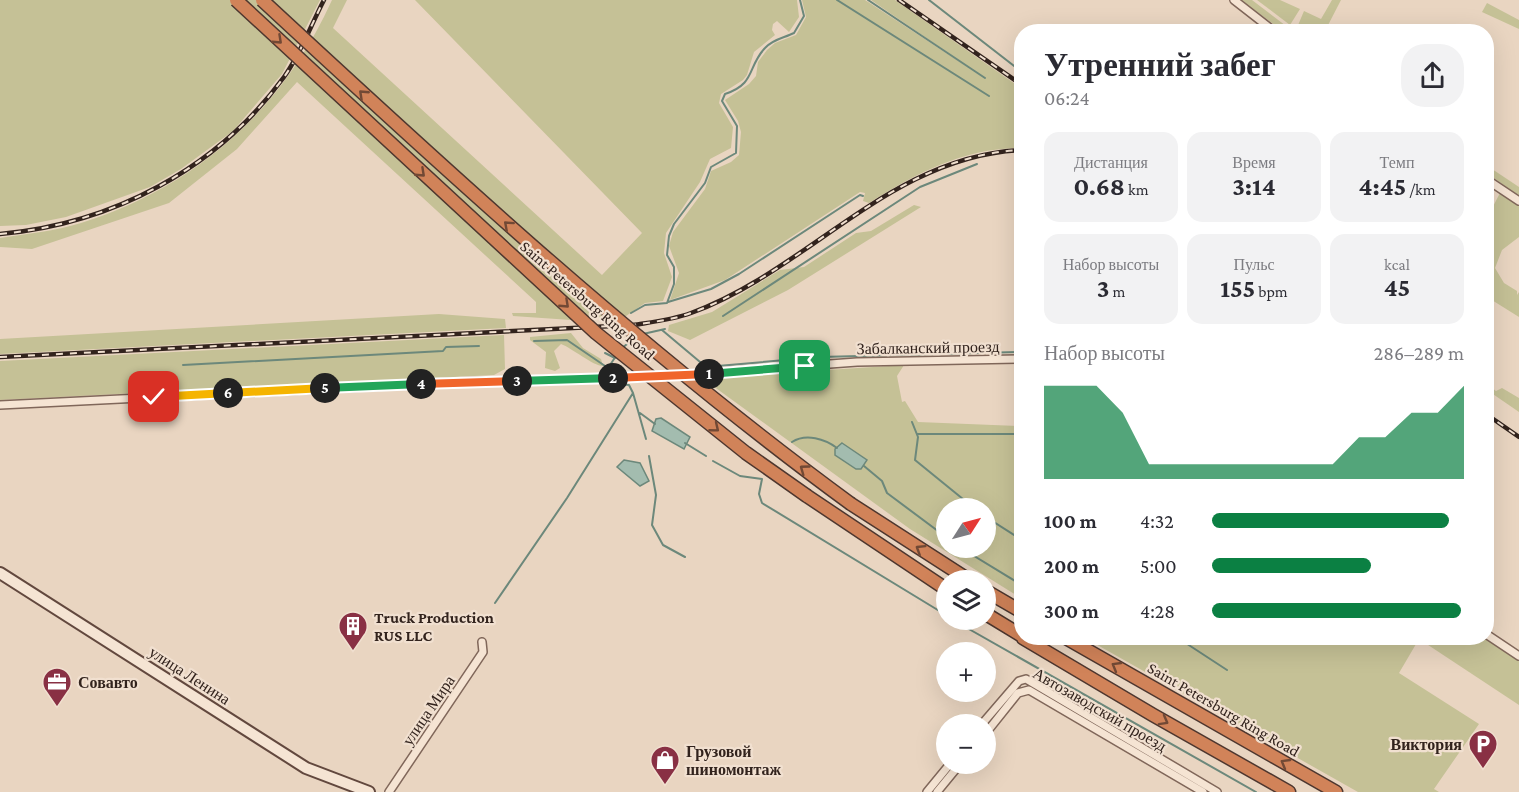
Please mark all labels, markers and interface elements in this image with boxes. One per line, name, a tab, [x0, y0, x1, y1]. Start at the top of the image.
one-way arrow	[272, 33, 282, 44]
button: share	[1401, 44, 1464, 107]
text: Утренний забег	[1044, 46, 1276, 83]
text: 06:24	[1044, 87, 1090, 109]
one-way arrow	[360, 90, 370, 101]
text: Дистанция	[1074, 154, 1148, 171]
text: Время	[1232, 154, 1276, 171]
text: Темп	[1380, 154, 1414, 171]
one-way arrow	[414, 165, 425, 176]
text: 0.68	[1074, 172, 1125, 201]
text: 3:14	[1232, 172, 1276, 201]
text: 4:45	[1358, 172, 1406, 201]
text: km	[1125, 181, 1148, 198]
text: /km	[1406, 181, 1436, 198]
one-way arrow	[504, 221, 515, 232]
street label: Saint Petersburg Ring Road	[516, 237, 659, 364]
text: Набор высоты	[1063, 256, 1159, 273]
text: Пульс	[1233, 256, 1275, 273]
text: kcal	[1384, 256, 1410, 273]
text: 45	[1384, 273, 1410, 302]
text: 3	[1097, 274, 1109, 303]
text: 155	[1220, 274, 1255, 303]
text: m	[1109, 283, 1125, 300]
text: bpm	[1255, 283, 1288, 300]
one-way arrow	[558, 297, 569, 308]
street label: Забалканский проезд	[856, 338, 1000, 358]
pin	[779, 340, 830, 391]
text: Набор высоты	[1044, 342, 1165, 364]
text: 286–289 m	[1374, 342, 1464, 364]
icon: arrive	[788, 349, 821, 382]
pin: 1	[694, 359, 724, 389]
pin: 2	[598, 363, 628, 393]
text: 1	[706, 365, 712, 382]
pin: 3	[502, 366, 532, 396]
pin: 4	[406, 369, 436, 399]
text: 2	[609, 369, 617, 386]
pin	[128, 371, 179, 422]
text: 3	[513, 372, 521, 389]
pin: 5	[310, 373, 340, 403]
text: 4	[417, 375, 425, 392]
pin: 6	[213, 378, 243, 408]
text: 5	[321, 379, 329, 396]
icon: check	[137, 380, 170, 413]
text: 6	[224, 384, 232, 401]
one-way arrow	[709, 421, 720, 432]
one-way arrow	[799, 466, 810, 477]
north arrow	[936, 498, 996, 558]
map controls	[936, 498, 996, 774]
text: 100 m	[1044, 510, 1097, 532]
text: 4:32	[1140, 510, 1174, 532]
one-way arrow	[916, 545, 926, 557]
text: 200 m	[1044, 555, 1099, 577]
text: 5:00	[1140, 555, 1177, 577]
button: layers	[936, 570, 996, 630]
text: 300 m	[1044, 600, 1099, 622]
text: 4:28	[1140, 600, 1175, 622]
place label: Truck Production RUS LLC	[374, 609, 494, 644]
building icon: Truck Production RUS LLC	[337, 610, 369, 652]
button: +	[936, 642, 996, 702]
street label: улица Ленина	[145, 643, 233, 709]
street label: Saint Petersburg Ring Road	[1144, 659, 1303, 761]
one-way arrow	[1111, 662, 1122, 673]
street label: Автозаводский проезд	[1030, 664, 1169, 755]
office icon: Совавто	[41, 666, 73, 708]
street label: улица Мира	[399, 672, 459, 749]
place label: Совавто	[78, 674, 138, 691]
button: −	[936, 714, 996, 774]
one-way arrow	[1158, 714, 1168, 726]
parking icon: Виктория	[1467, 728, 1499, 770]
place label: Виктория	[1390, 736, 1462, 754]
place label: Грузовой шиномонтаж	[686, 743, 782, 778]
shop icon: Грузовой шиномонтаж	[649, 744, 681, 786]
one-way arrow	[1281, 759, 1291, 770]

